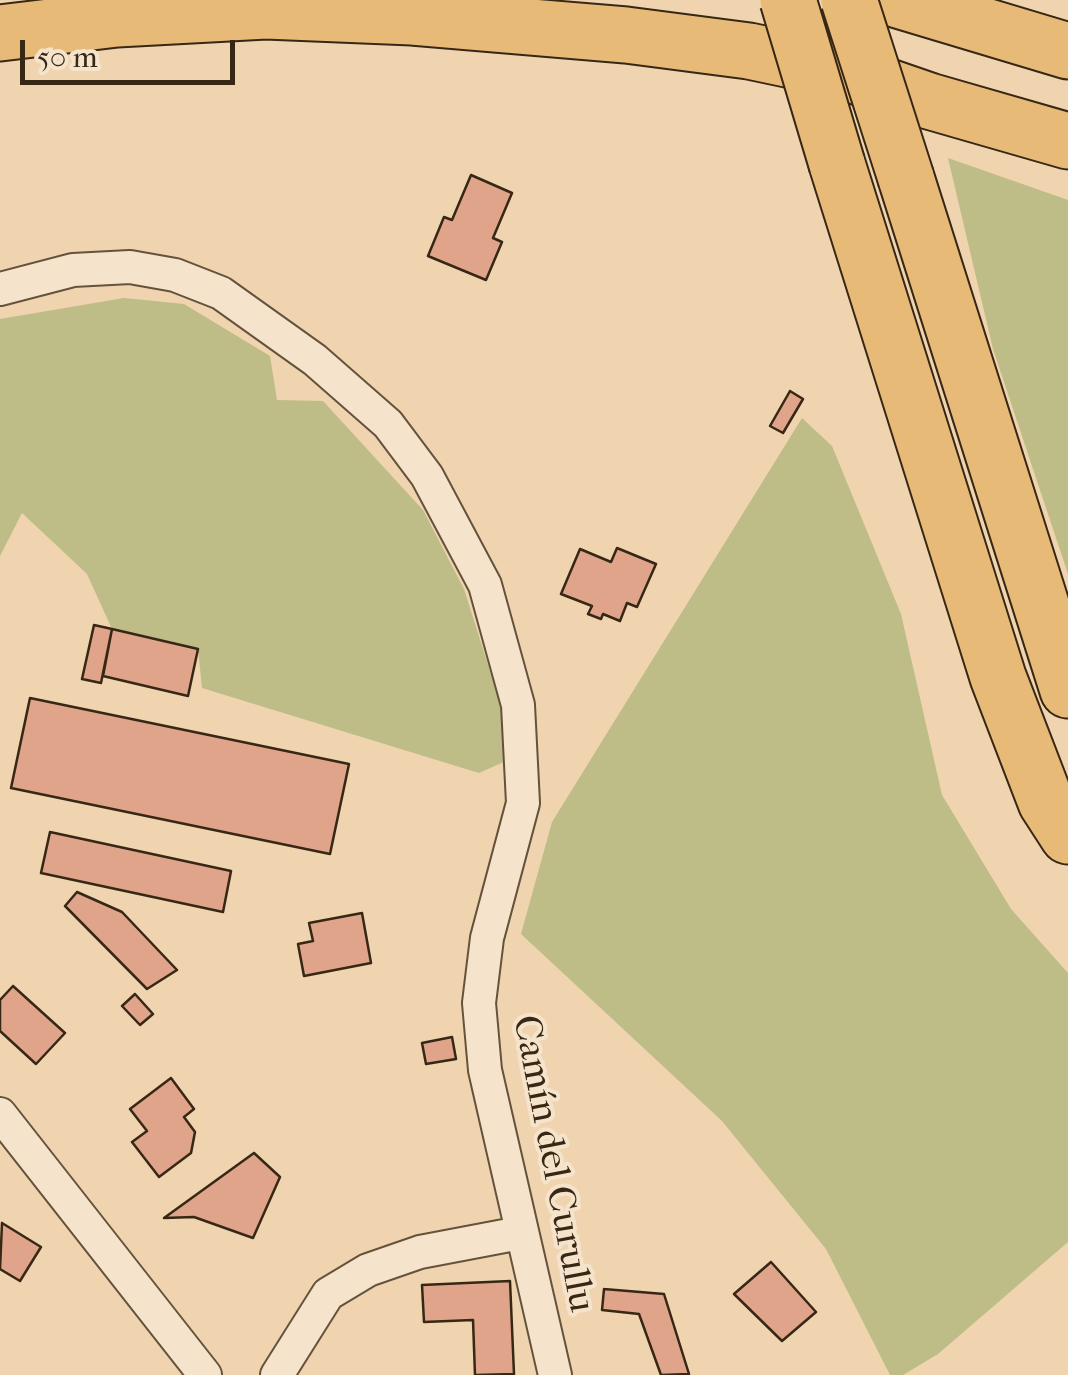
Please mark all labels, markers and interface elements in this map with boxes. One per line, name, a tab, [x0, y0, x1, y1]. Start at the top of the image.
scale bar	[25, 20, 240, 82]
text: 50 m	[37, 40, 98, 75]
street label: Camín del Curullu	[501, 1012, 603, 1316]

